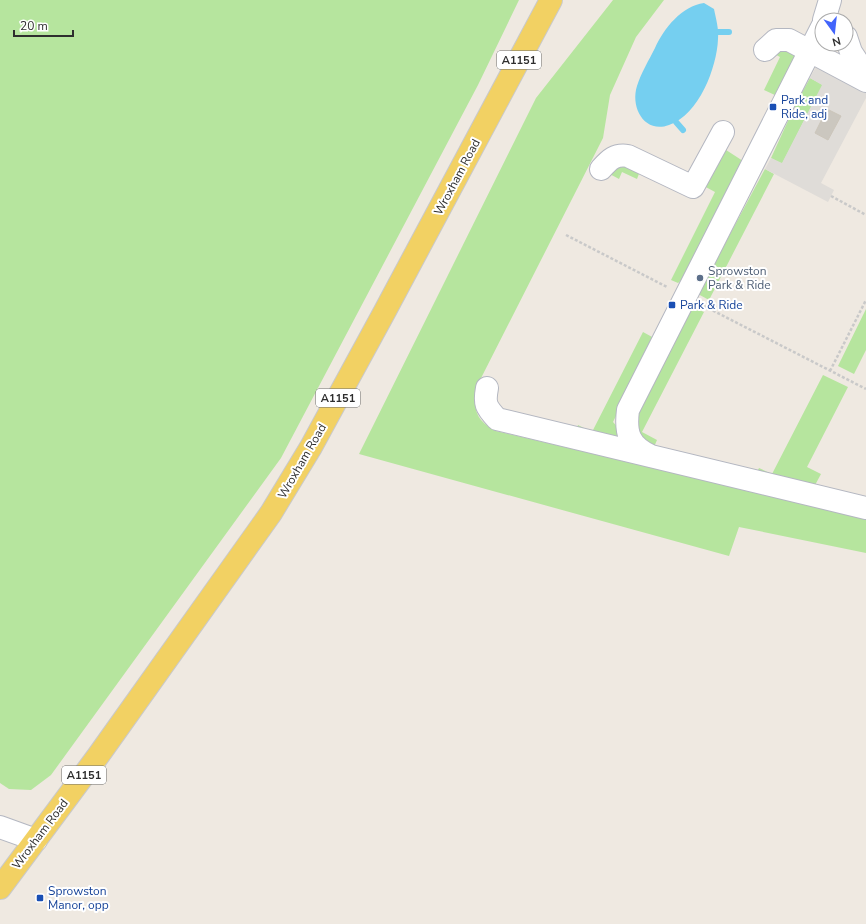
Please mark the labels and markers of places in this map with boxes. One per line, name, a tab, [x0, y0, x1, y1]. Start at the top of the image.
place label: Park and Ride, adj	[781, 92, 828, 122]
marker: Park and Ride, adj	[768, 102, 778, 112]
place label: Sprowston Park & Ride	[708, 263, 771, 293]
marker: Sprowston Park & Ride	[695, 273, 705, 283]
place label: Park & Ride	[680, 297, 743, 313]
marker: Park & Ride	[667, 300, 677, 310]
place label: Sprowston Manor, opp	[48, 883, 109, 913]
marker: Sprowston Manor, opp	[35, 893, 45, 903]

